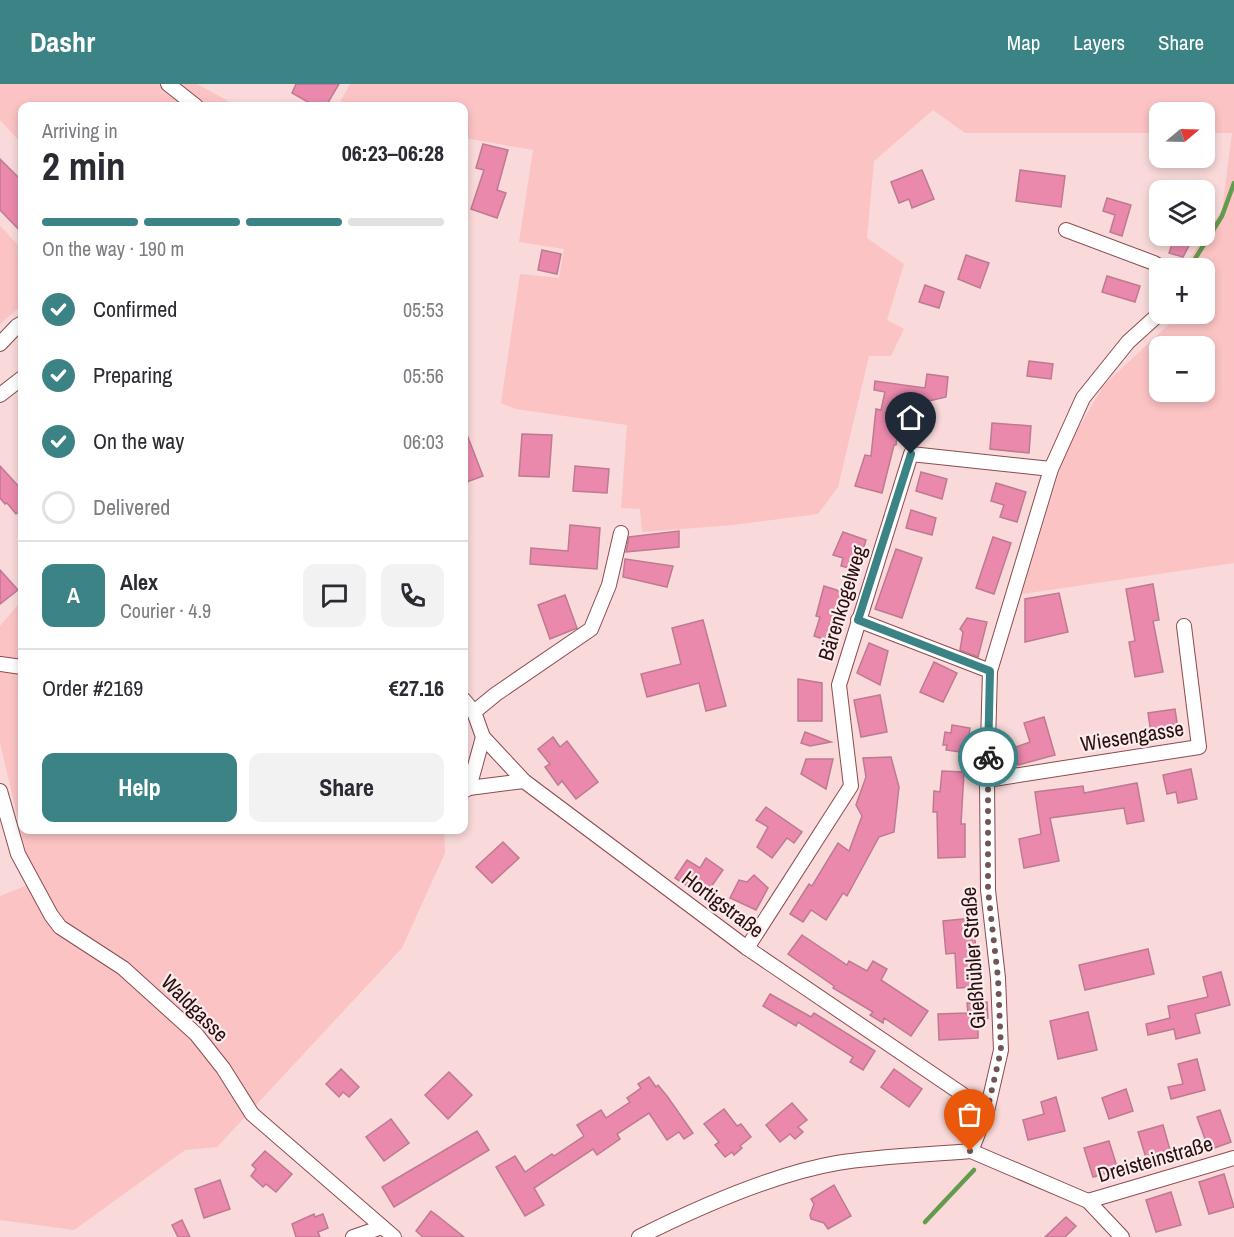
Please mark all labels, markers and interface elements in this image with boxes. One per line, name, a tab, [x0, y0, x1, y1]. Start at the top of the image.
text: Dashr	[30, 23, 95, 61]
text: Map	[1007, 28, 1040, 57]
text: Layers	[1073, 28, 1125, 57]
text: Share	[1158, 28, 1204, 57]
north arrow	[1149, 102, 1215, 168]
map controls	[1149, 102, 1215, 402]
text: Arriving in	[42, 117, 118, 144]
text: 06:23–06:28	[342, 138, 444, 168]
text: 2 min	[42, 140, 126, 192]
button: layers	[1149, 180, 1215, 246]
text: On the way · 190 m	[42, 235, 184, 262]
button: +	[1149, 258, 1215, 324]
icon: check	[42, 293, 75, 326]
text: Confirmed	[93, 294, 177, 324]
text: 05:53	[403, 296, 444, 323]
button: −	[1149, 336, 1215, 402]
icon: check	[42, 359, 75, 392]
text: Preparing	[93, 360, 172, 390]
text: 05:56	[403, 362, 444, 389]
pin	[885, 392, 936, 454]
icon: home	[894, 401, 927, 434]
icon: check	[42, 425, 75, 458]
text: On the way	[93, 426, 184, 456]
text: 06:03	[403, 428, 444, 455]
text: Delivered	[93, 492, 170, 522]
street label: Bärenkogelweg	[811, 542, 873, 664]
button: chat	[303, 564, 366, 627]
button: phone	[381, 564, 444, 627]
text: Alex	[120, 567, 158, 597]
text: A	[67, 580, 80, 610]
text: Courier · 4.9	[120, 597, 211, 624]
text: Order #2169	[42, 673, 143, 703]
text: €27.16	[389, 673, 444, 703]
street label: Wiesengasse	[1078, 714, 1186, 758]
courier	[958, 727, 1018, 787]
icon: bike	[972, 741, 1005, 774]
button: Help	[42, 753, 237, 822]
button: Share	[249, 753, 444, 822]
street label: Hortigstraße	[676, 864, 770, 944]
street label: Gießhübler Straße	[954, 886, 992, 1030]
street label: Waldgasse	[155, 968, 235, 1048]
pin	[944, 1089, 995, 1151]
icon: bag	[953, 1098, 986, 1131]
street label: Dreisteinstraße	[1094, 1129, 1216, 1189]

